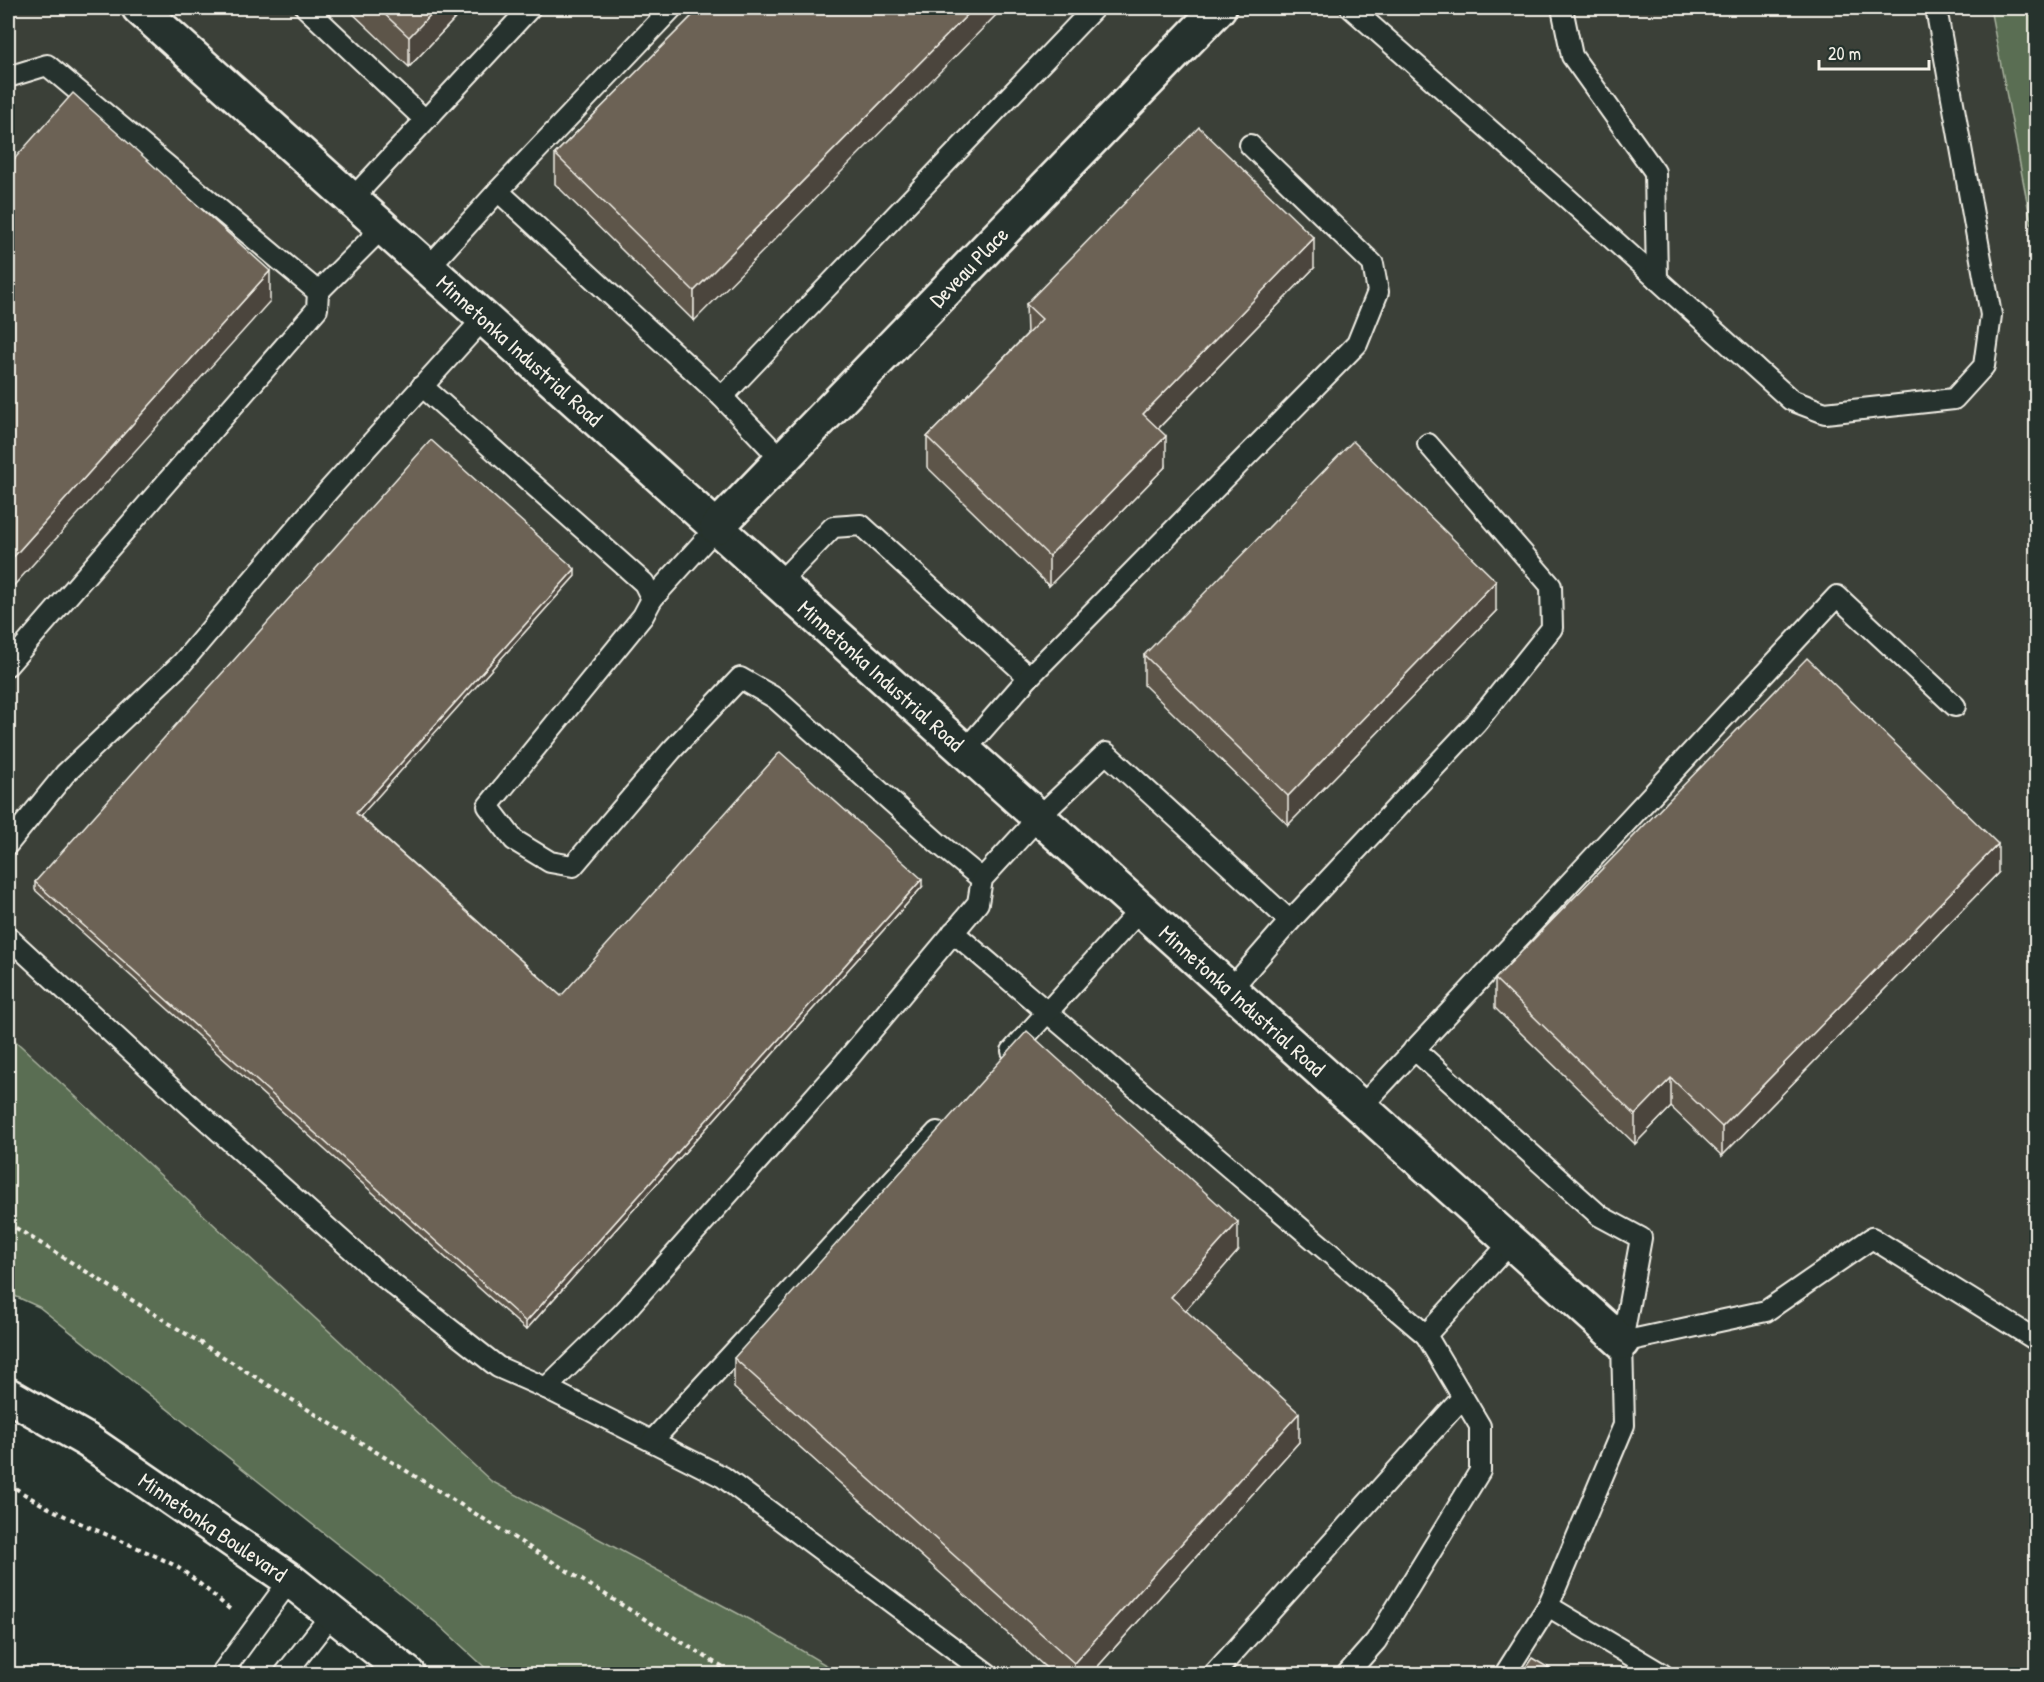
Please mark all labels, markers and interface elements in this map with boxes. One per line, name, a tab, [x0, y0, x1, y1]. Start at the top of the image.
scale bar	[1819, 33, 1928, 71]
text: 20 m	[1828, 41, 1861, 66]
street label: Deveau Place	[923, 220, 1015, 314]
street label: Minnetonka Industrial Road	[430, 268, 609, 433]
street label: Minnetonka Industrial Road	[792, 593, 971, 758]
street label: Minnetonka Industrial Road	[1153, 918, 1332, 1083]
street label: Minnetonka Boulevard	[133, 1465, 293, 1589]

